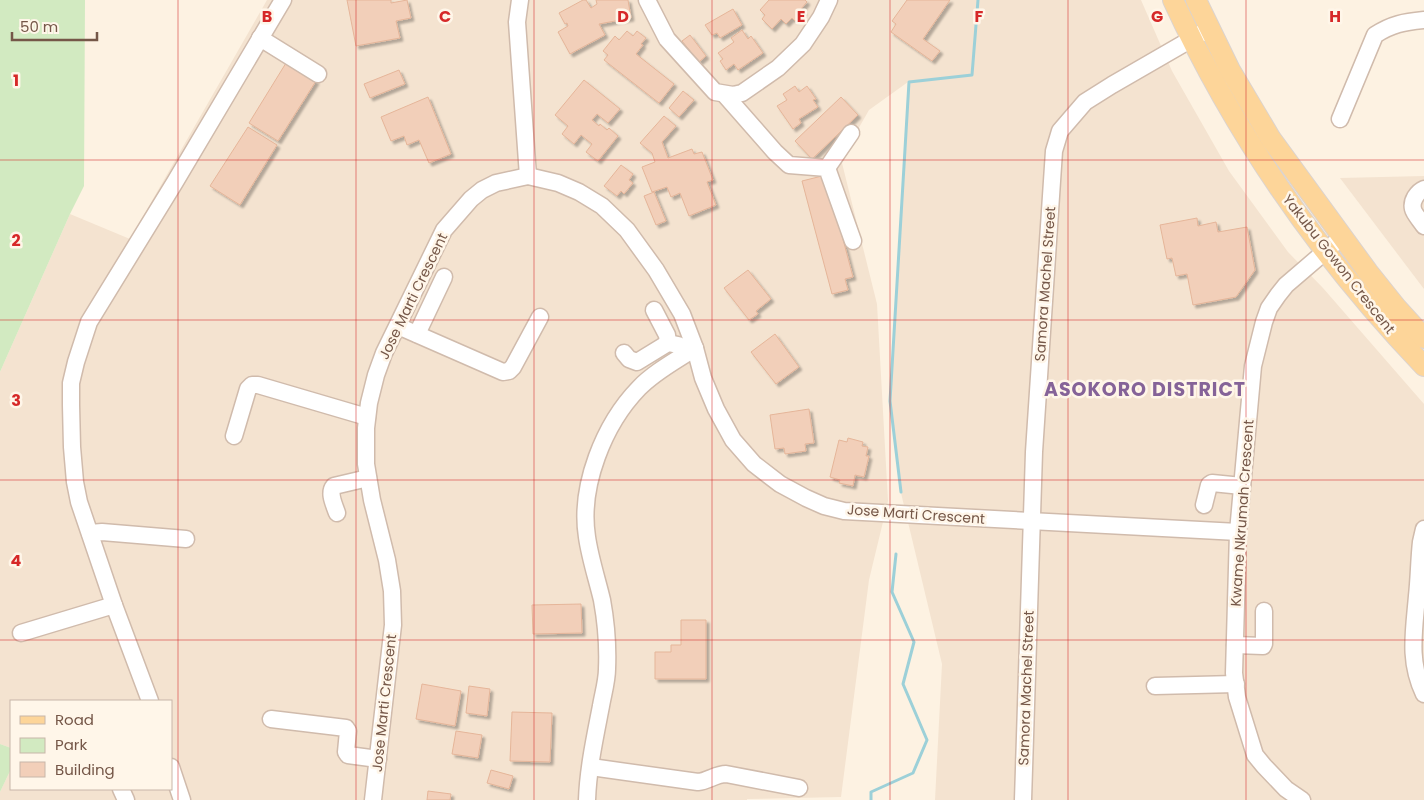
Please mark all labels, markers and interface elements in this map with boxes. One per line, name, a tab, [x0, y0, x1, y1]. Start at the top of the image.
text: B	[262, 5, 272, 28]
text: C	[439, 5, 451, 28]
text: D	[617, 5, 629, 28]
text: E	[797, 5, 805, 28]
text: F	[975, 5, 984, 28]
text: G	[1151, 5, 1163, 28]
text: H	[1329, 5, 1341, 28]
scale bar	[12, 10, 98, 42]
text: 50 m	[20, 16, 58, 37]
text: 1	[13, 69, 19, 92]
street label: Yakubu Gowon Crescent	[1278, 190, 1400, 338]
street label: Samora Machel Street	[1030, 206, 1060, 362]
text: 2	[11, 229, 21, 252]
street label: Jose Marti Crescent	[374, 229, 452, 363]
district label: ASOKORO DISTRICT	[1044, 376, 1246, 403]
text: 3	[11, 389, 21, 412]
street label: Kwame Nkrumah Crescent	[1225, 419, 1259, 607]
street label: Jose Marti Crescent	[846, 499, 986, 529]
text: 4	[11, 549, 22, 572]
street label: Samora Machel Street	[1013, 610, 1039, 766]
street label: Jose Marti Crescent	[367, 633, 401, 773]
legend	[10, 700, 172, 790]
text: Road	[55, 709, 94, 730]
text: Park	[55, 734, 87, 755]
text: Building	[55, 759, 115, 780]

